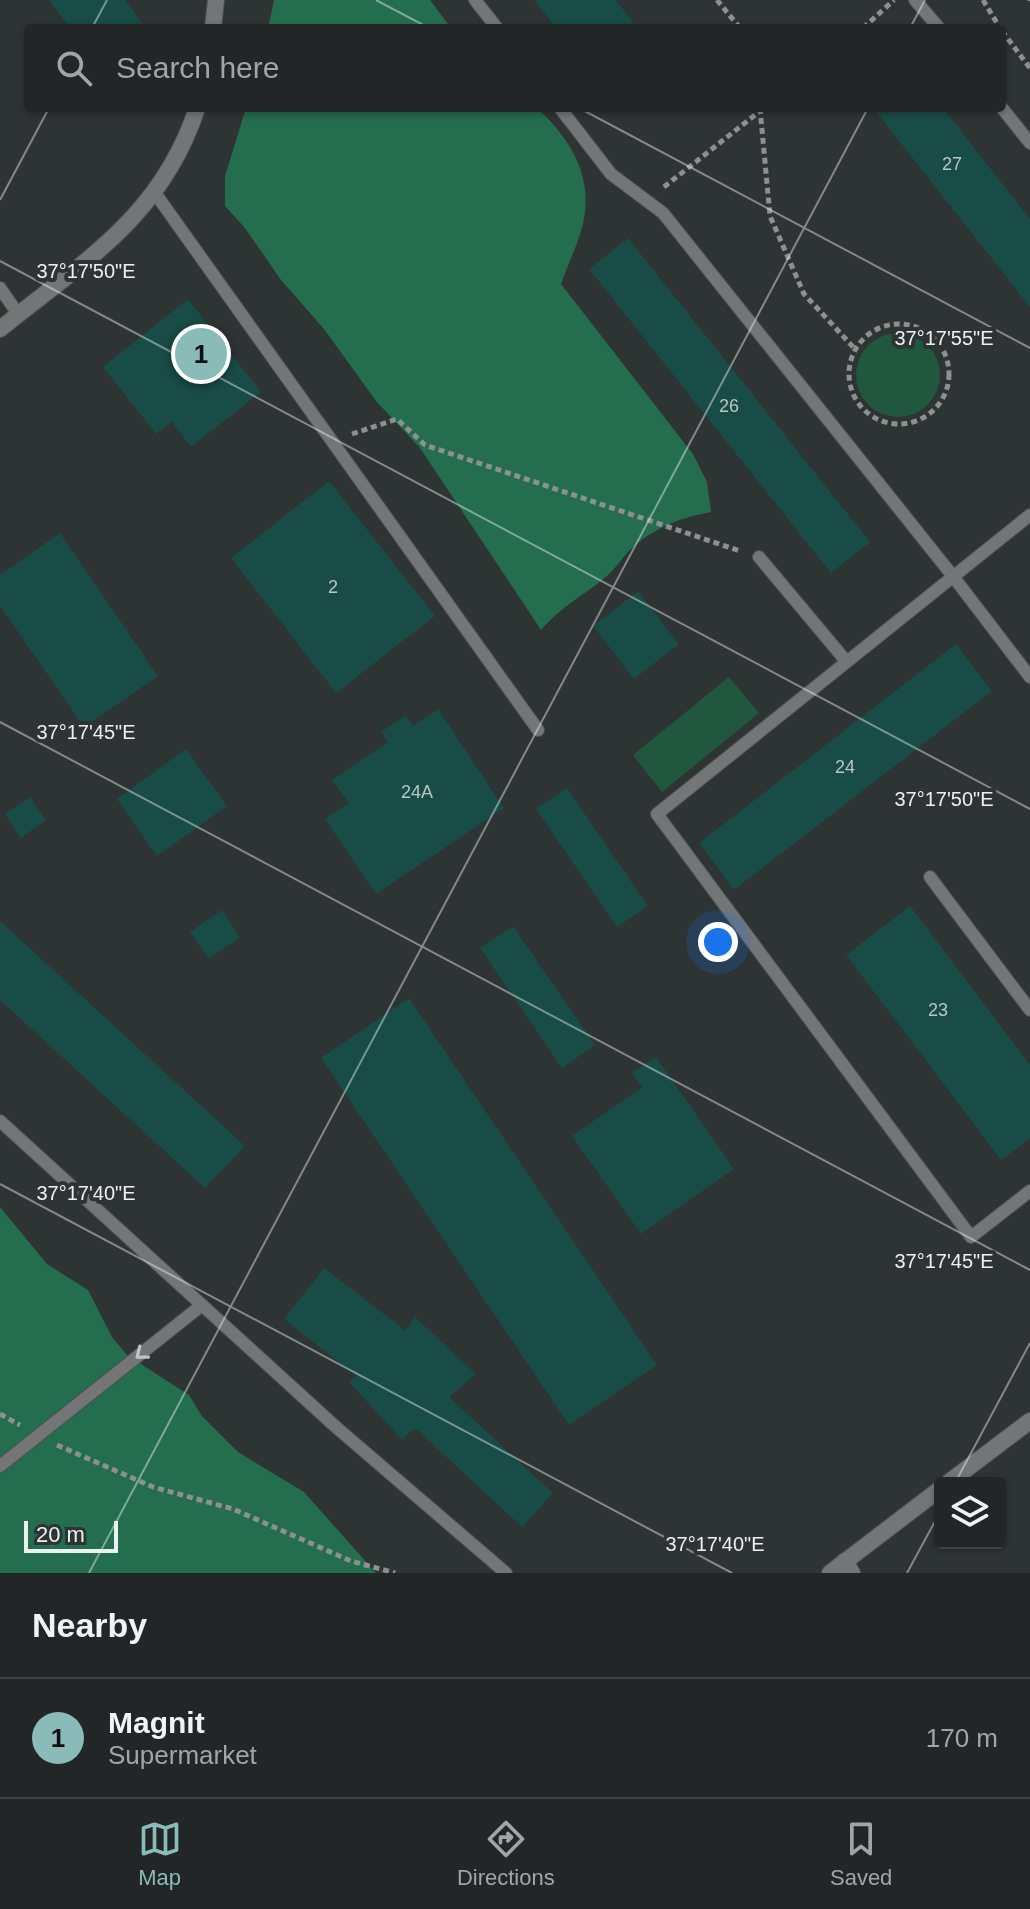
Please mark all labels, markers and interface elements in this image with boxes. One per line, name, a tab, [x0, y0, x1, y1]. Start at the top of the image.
search box	[24, 24, 1006, 112]
icon: search	[52, 46, 96, 90]
text: Search here	[116, 51, 279, 84]
house number: 27	[942, 154, 962, 174]
text: 37°17'50"E	[37, 260, 136, 282]
pin: 1	[175, 324, 227, 384]
text: 37°17'55"E	[895, 327, 994, 349]
house number: 26	[719, 396, 739, 416]
house number: 2	[328, 577, 338, 597]
text: 37°17'45"E	[37, 721, 136, 743]
house number: 24	[835, 757, 855, 777]
house number: 24А	[401, 782, 433, 802]
text: 37°17'50"E	[895, 788, 994, 810]
your location	[698, 922, 738, 962]
house number: 23	[928, 1000, 948, 1020]
text: 37°17'40"E	[37, 1182, 136, 1204]
text: 37°17'45"E	[895, 1250, 994, 1272]
one-way arrow	[136, 1344, 150, 1359]
map controls	[934, 1477, 1006, 1549]
button: layers	[934, 1477, 1006, 1549]
scale bar	[24, 1517, 118, 1553]
text: 20 m	[36, 1522, 85, 1547]
text: 37°17'40"E	[666, 1533, 765, 1555]
text: Nearby	[32, 1606, 147, 1644]
text: Magnit	[108, 1706, 205, 1739]
text: 1	[51, 1723, 65, 1753]
text: 170 m	[926, 1723, 998, 1753]
text: Supermarket	[108, 1740, 257, 1770]
tab: Map	[138, 1817, 182, 1891]
tab: Directions	[457, 1817, 555, 1891]
tab: Saved	[830, 1817, 892, 1891]

